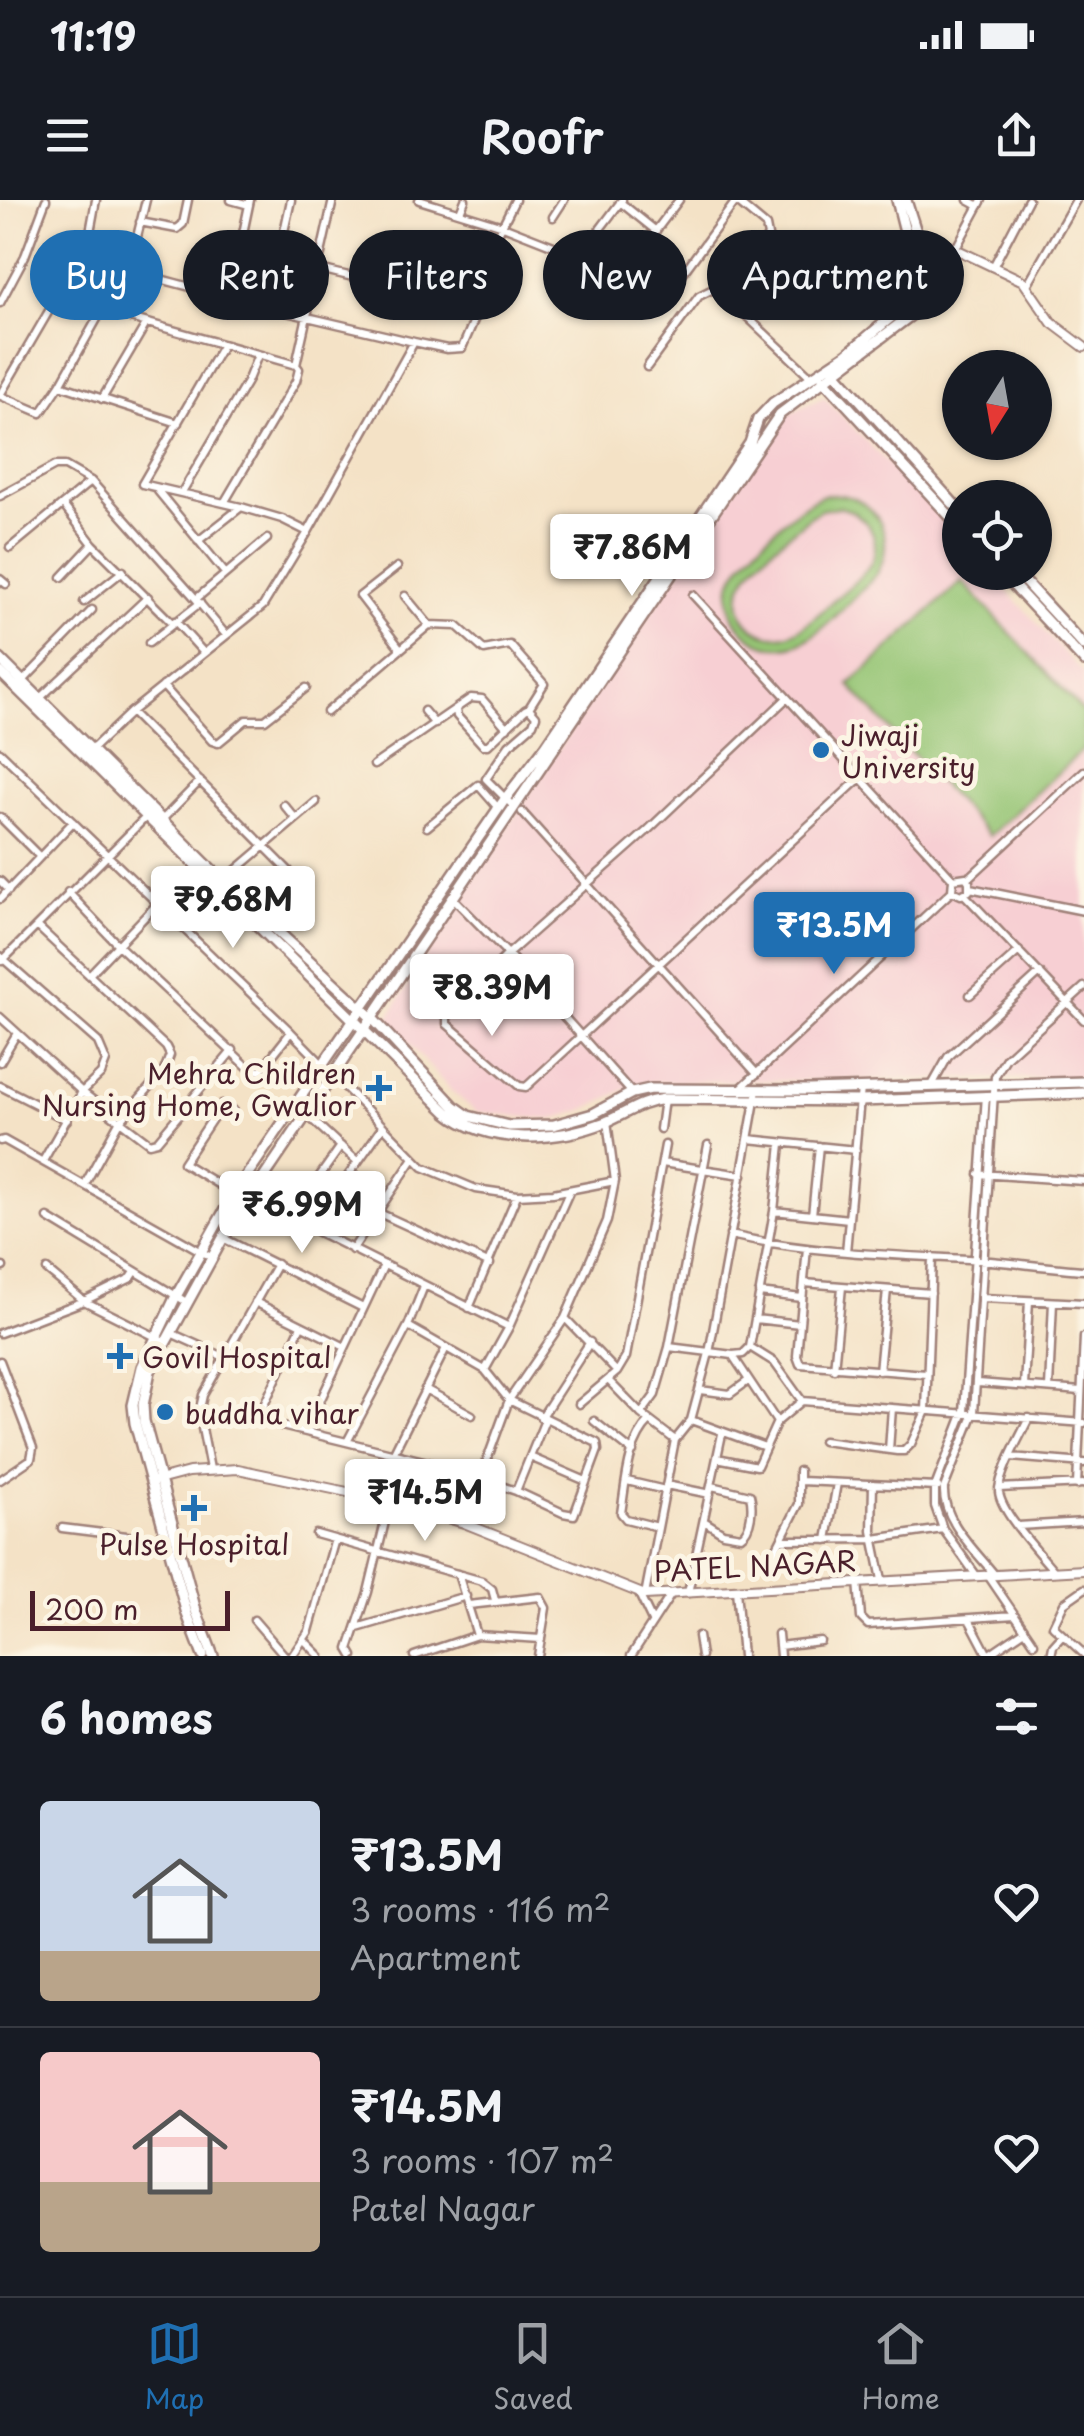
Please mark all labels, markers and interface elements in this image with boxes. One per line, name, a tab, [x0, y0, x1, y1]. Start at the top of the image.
text: 11:19	[50, 7, 136, 64]
text: Roofr	[480, 101, 604, 169]
icon: menu	[40, 108, 95, 163]
icon: share	[989, 108, 1044, 163]
chip: Buy	[30, 230, 163, 320]
chip: Rent	[183, 230, 329, 320]
chip: Filters	[349, 230, 523, 320]
chip: New	[543, 230, 687, 320]
chip: Apartment	[707, 230, 964, 320]
north arrow	[942, 350, 1052, 460]
map controls	[942, 350, 1052, 590]
button: locate	[942, 480, 1052, 590]
pin: ₹7.86M	[551, 514, 713, 599]
text: ₹7.86M	[572, 522, 692, 570]
place label: Jiwaji University	[841, 713, 975, 788]
marker: Jiwaji University	[810, 739, 832, 761]
pin: ₹9.68M	[152, 866, 314, 951]
text: ₹9.68M	[173, 874, 293, 922]
pin: ₹13.5M	[753, 892, 915, 977]
text: ₹13.5M	[776, 900, 892, 948]
pin: ₹8.39M	[411, 954, 573, 1039]
text: ₹8.39M	[432, 962, 552, 1010]
place label: Mehra Children Nursing Home, Gwalior	[42, 1051, 356, 1126]
marker: Mehra Children Nursing Home, Gwalior	[366, 1075, 392, 1101]
pin: ₹6.99M	[221, 1171, 383, 1256]
text: ₹6.99M	[241, 1179, 363, 1227]
place label: Govil Hospital	[142, 1335, 332, 1378]
marker: Govil Hospital	[107, 1343, 133, 1369]
place label: buddha vihar	[185, 1391, 359, 1434]
marker: buddha vihar	[154, 1401, 176, 1423]
pin: ₹14.5M	[344, 1459, 506, 1544]
text: ₹14.5M	[367, 1467, 483, 1515]
marker: Pulse Hospital	[181, 1495, 207, 1521]
place label: Pulse Hospital	[99, 1522, 289, 1565]
street label: PATEL NAGAR	[653, 1538, 857, 1592]
scale bar	[30, 1586, 230, 1630]
text: 200 m	[45, 1587, 138, 1630]
text: 6 homes	[40, 1685, 213, 1748]
icon: filters	[989, 1689, 1044, 1744]
text: ₹13.5M	[350, 1822, 503, 1885]
icon: home	[120, 1841, 240, 1961]
icon: heart	[989, 1874, 1044, 1929]
text: 3 rooms · 116 m²	[350, 1885, 611, 1933]
text: Apartment	[350, 1933, 521, 1981]
text: ₹14.5M	[350, 2073, 503, 2136]
icon: home	[120, 2092, 240, 2212]
icon: heart	[989, 2125, 1044, 2180]
text: 3 rooms · 107 m²	[350, 2136, 614, 2184]
text: Patel Nagar	[350, 2184, 535, 2232]
tab: Map	[144, 2316, 204, 2419]
tab: Saved	[493, 2316, 573, 2419]
tab: Home	[862, 2316, 940, 2419]

